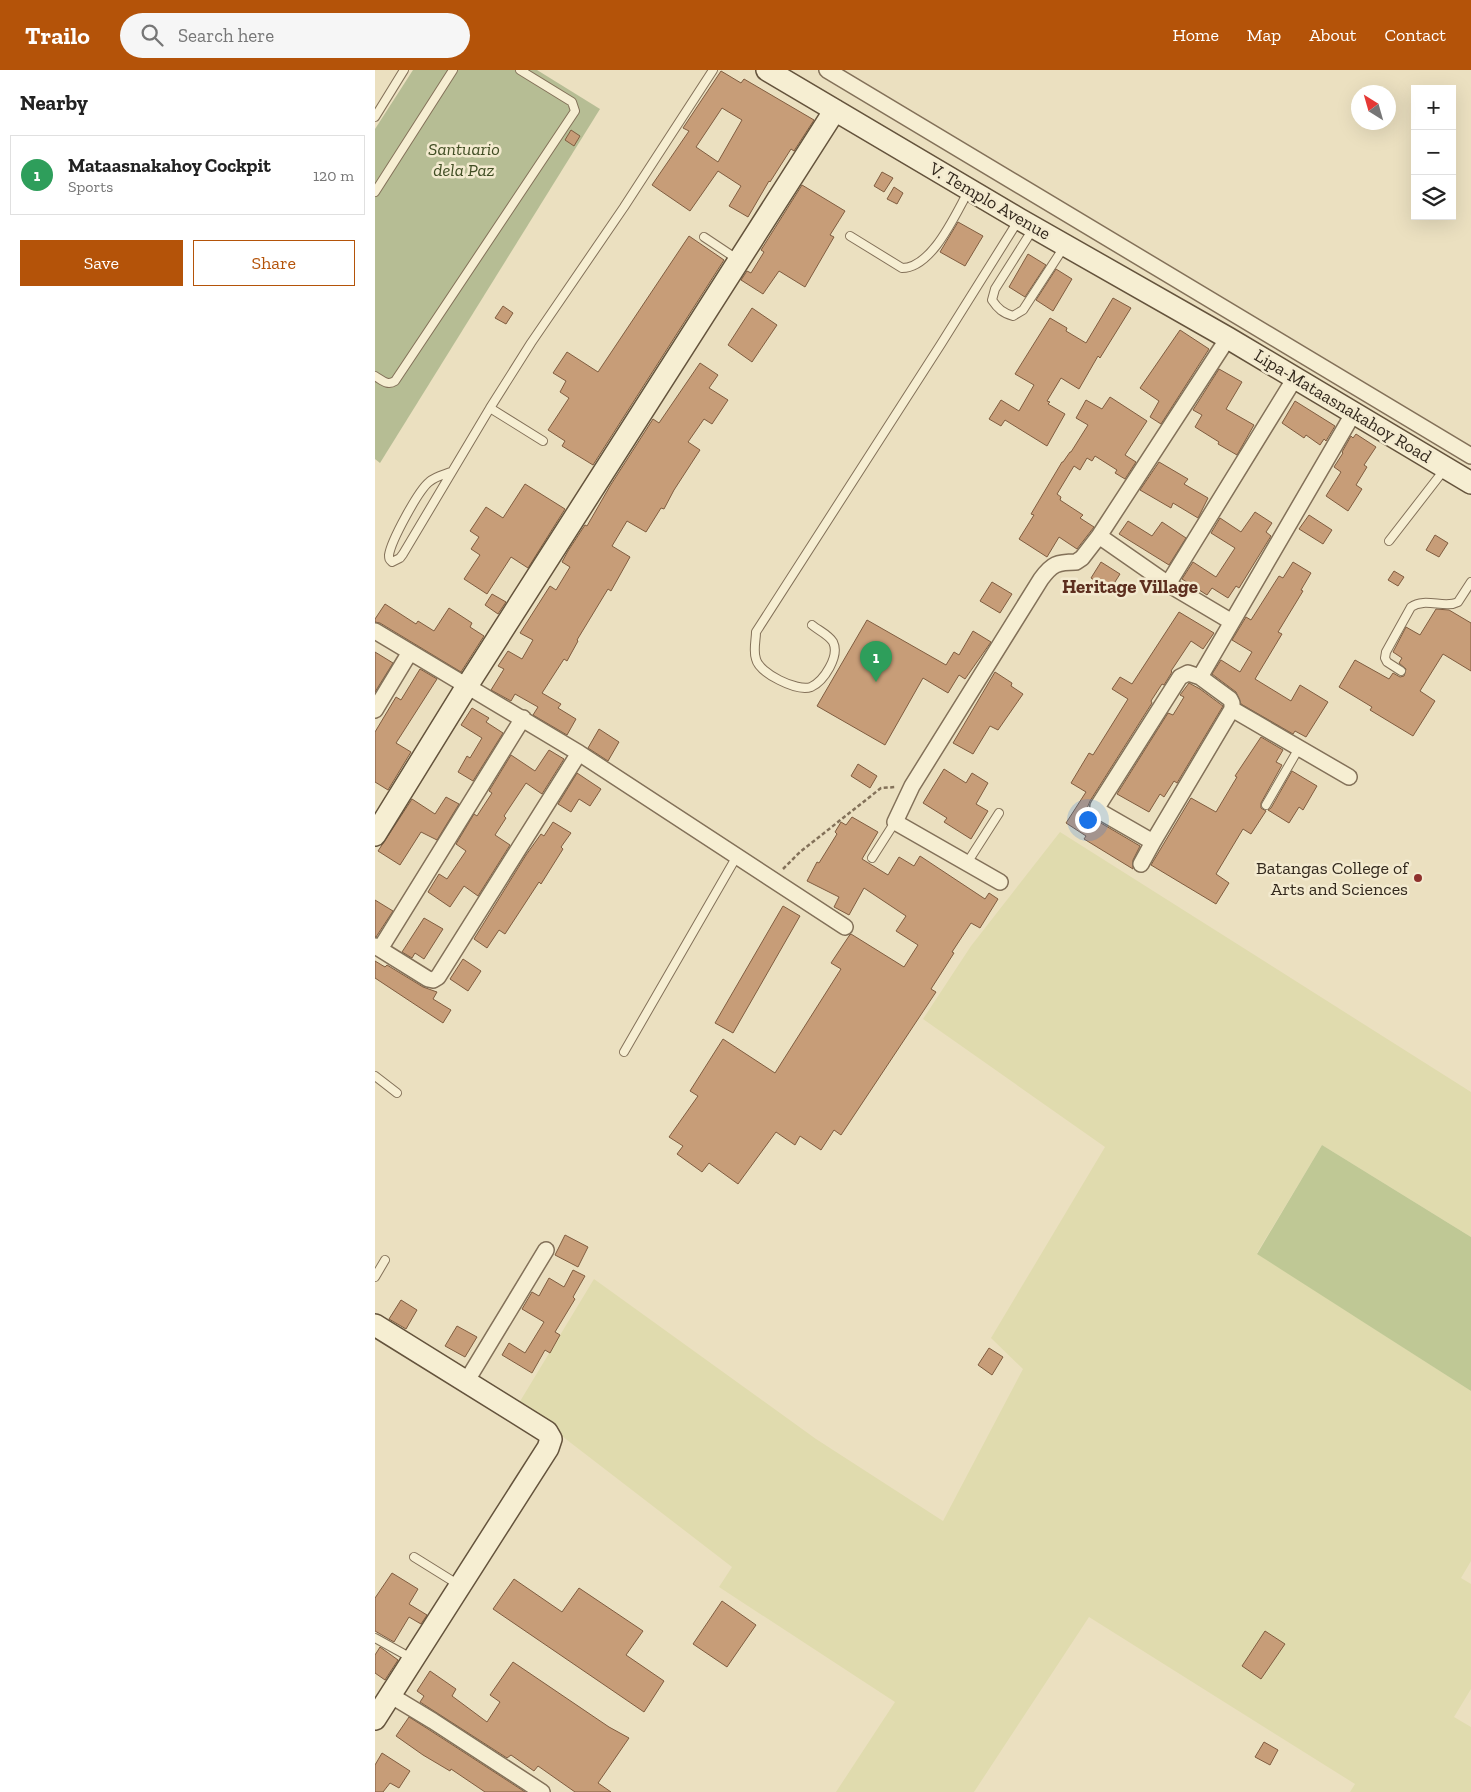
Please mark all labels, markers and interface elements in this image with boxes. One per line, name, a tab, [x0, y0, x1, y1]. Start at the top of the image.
search box	[120, 13, 470, 58]
text: Trailo	[25, 21, 90, 50]
icon: search	[138, 21, 166, 49]
text: Search here	[178, 24, 274, 47]
text: Home	[1172, 24, 1219, 46]
text: Map	[1247, 24, 1281, 46]
text: About	[1309, 24, 1356, 46]
text: Contact	[1384, 24, 1446, 46]
north arrow	[1351, 85, 1396, 130]
map controls	[1411, 85, 1456, 220]
button: +	[1411, 85, 1456, 130]
text: Nearby	[20, 90, 88, 115]
button: −	[1411, 130, 1456, 175]
park label: Santuario dela Paz	[428, 138, 500, 181]
text: Mataasnakahoy Cockpit	[68, 154, 271, 177]
street label: V. Templo Avenue	[925, 157, 1055, 245]
text: 1	[34, 166, 40, 185]
text: 120 m	[313, 166, 354, 185]
button: layers	[1411, 175, 1456, 220]
text: Sports	[68, 177, 113, 196]
button: Save	[20, 240, 183, 286]
button: Share	[193, 240, 355, 286]
street label: Lipa-Mataasnakahoy Road	[1250, 344, 1436, 468]
district label: Heritage Village	[1062, 575, 1198, 598]
pin: 1	[860, 641, 892, 682]
your location	[1075, 807, 1101, 833]
place label: Batangas College of Arts and Sciences	[1256, 857, 1409, 900]
marker: Batangas College of Arts and Sciences	[1412, 872, 1424, 884]

